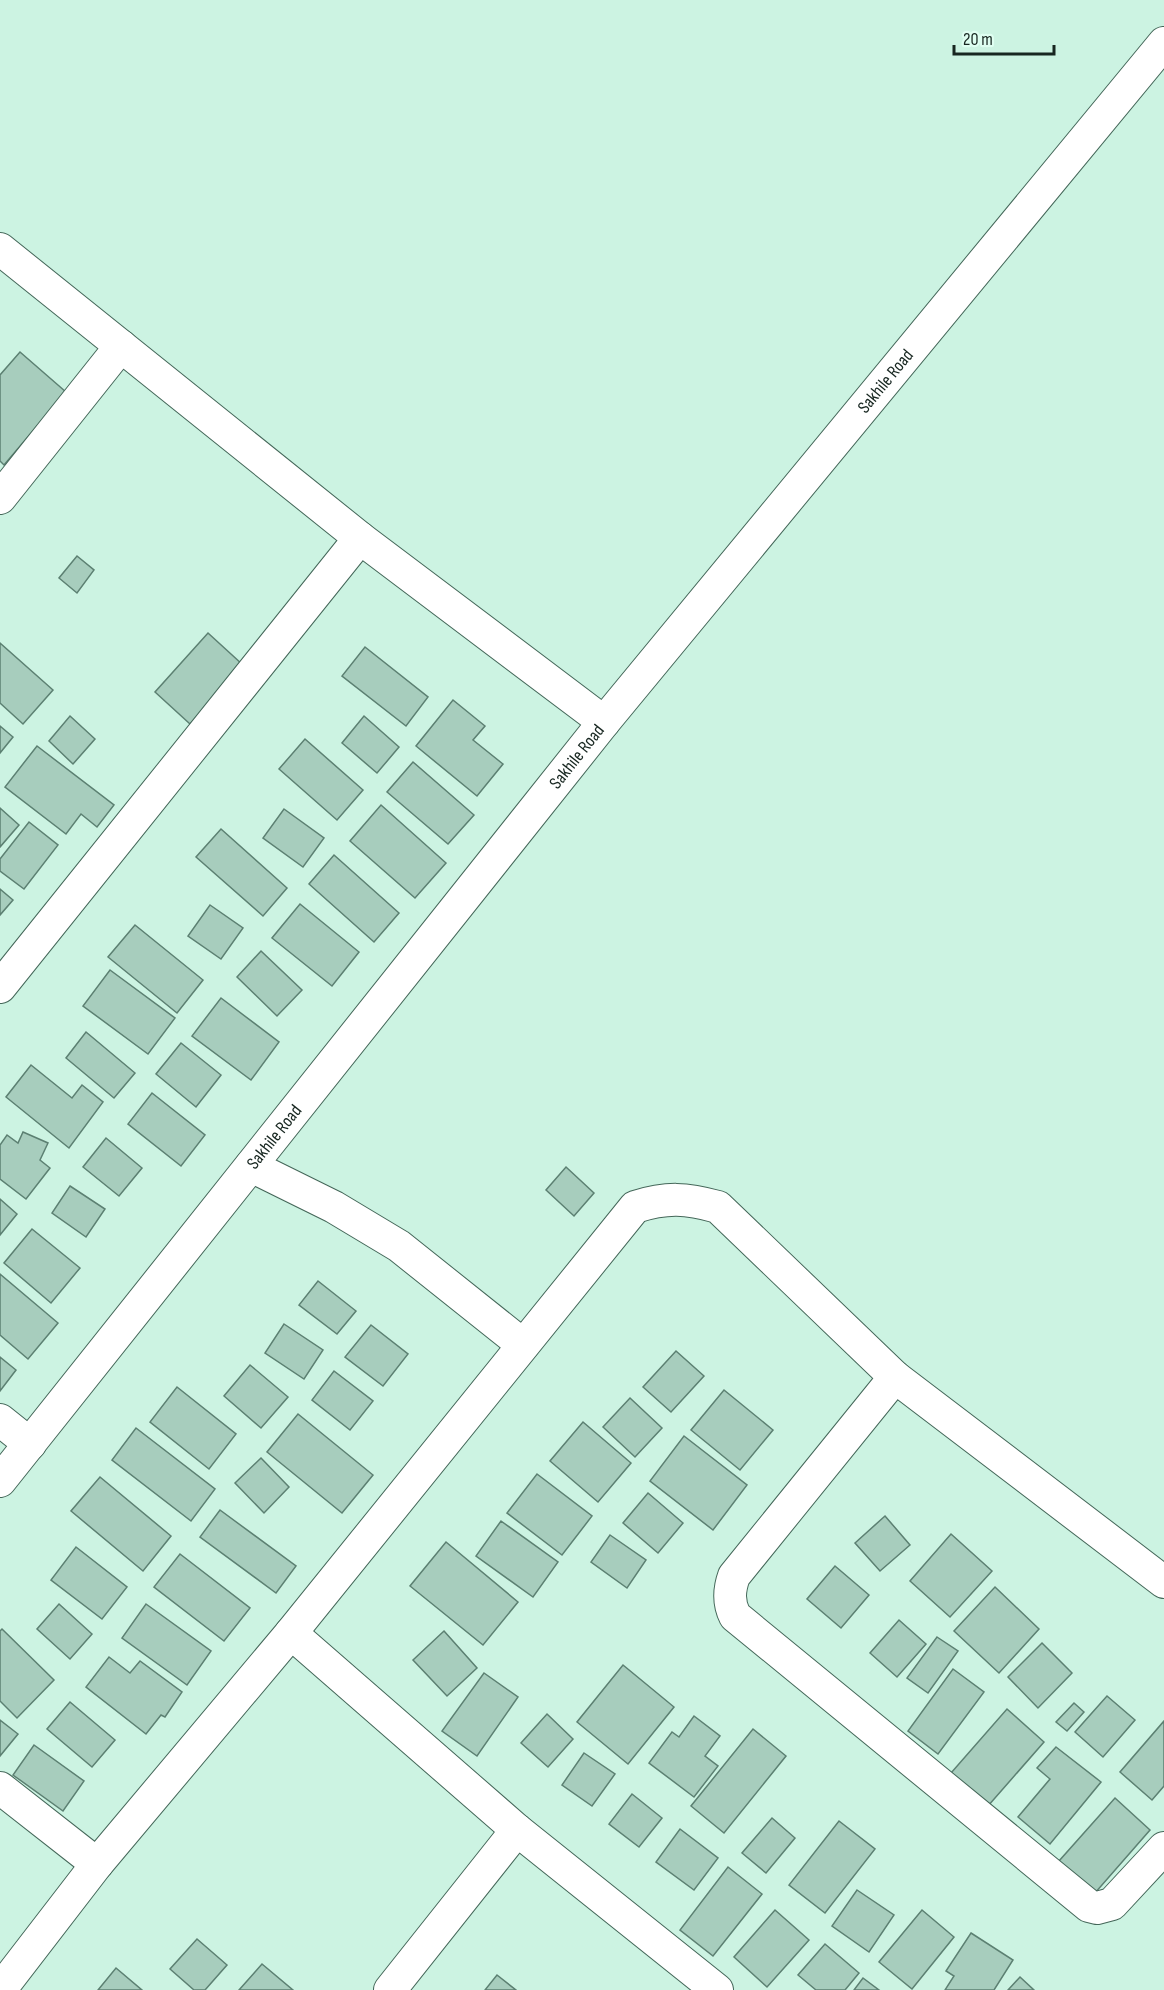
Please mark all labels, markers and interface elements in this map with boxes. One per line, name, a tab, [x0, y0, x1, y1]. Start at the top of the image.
scale bar	[954, 18, 1054, 56]
text: 20 m	[963, 29, 993, 50]
street label: Sakhile Road	[853, 345, 918, 417]
street label: Sakhile Road	[545, 720, 609, 793]
street label: Sakhile Road	[242, 1100, 306, 1173]

